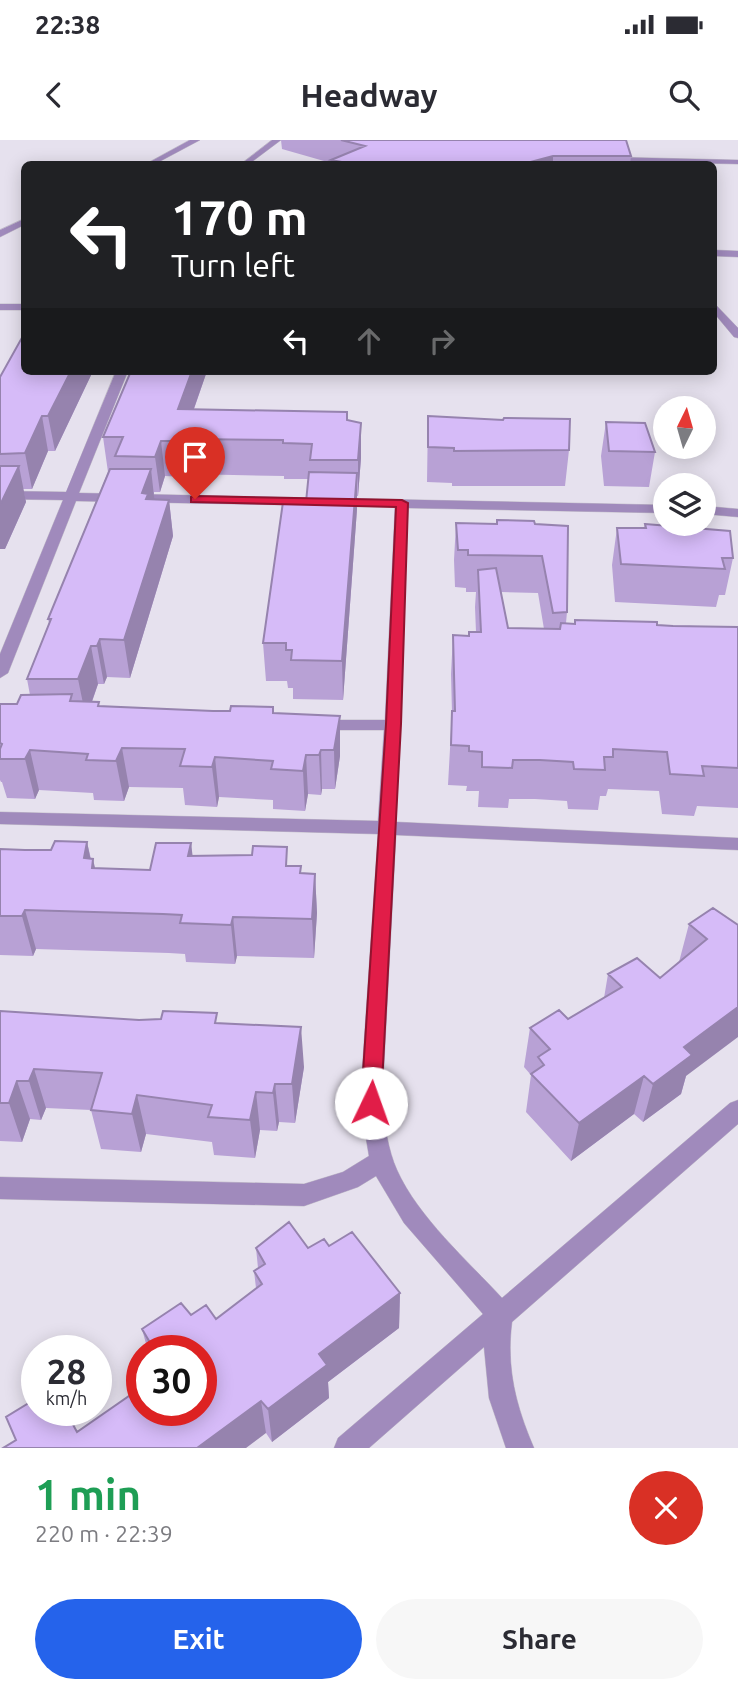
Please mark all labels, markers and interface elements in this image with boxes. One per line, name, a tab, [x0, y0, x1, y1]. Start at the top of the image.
text: 22:38	[35, 10, 100, 39]
icon: back	[35, 76, 73, 114]
icon: search	[665, 76, 703, 114]
text: Headway	[300, 77, 438, 113]
icon: left	[56, 189, 147, 280]
text: 170 m	[171, 189, 308, 244]
text: Turn left	[171, 247, 295, 283]
icon: left	[277, 322, 315, 360]
icon: ahead	[350, 322, 388, 360]
icon: right	[423, 322, 461, 360]
north arrow	[653, 396, 716, 458]
map controls	[653, 396, 716, 536]
pin	[165, 427, 225, 499]
icon: arrive	[176, 438, 214, 476]
button: layers	[653, 473, 716, 536]
position arrow	[334, 1066, 408, 1140]
speed limit sign: 30	[126, 1335, 217, 1426]
text: 28	[47, 1351, 86, 1391]
text: km/h	[46, 1388, 87, 1408]
text: 1 min	[35, 1471, 141, 1518]
button: close	[629, 1471, 703, 1545]
text: 220 m · 22:39	[35, 1521, 173, 1546]
button: Exit	[35, 1599, 362, 1679]
button: Share	[376, 1599, 703, 1679]

